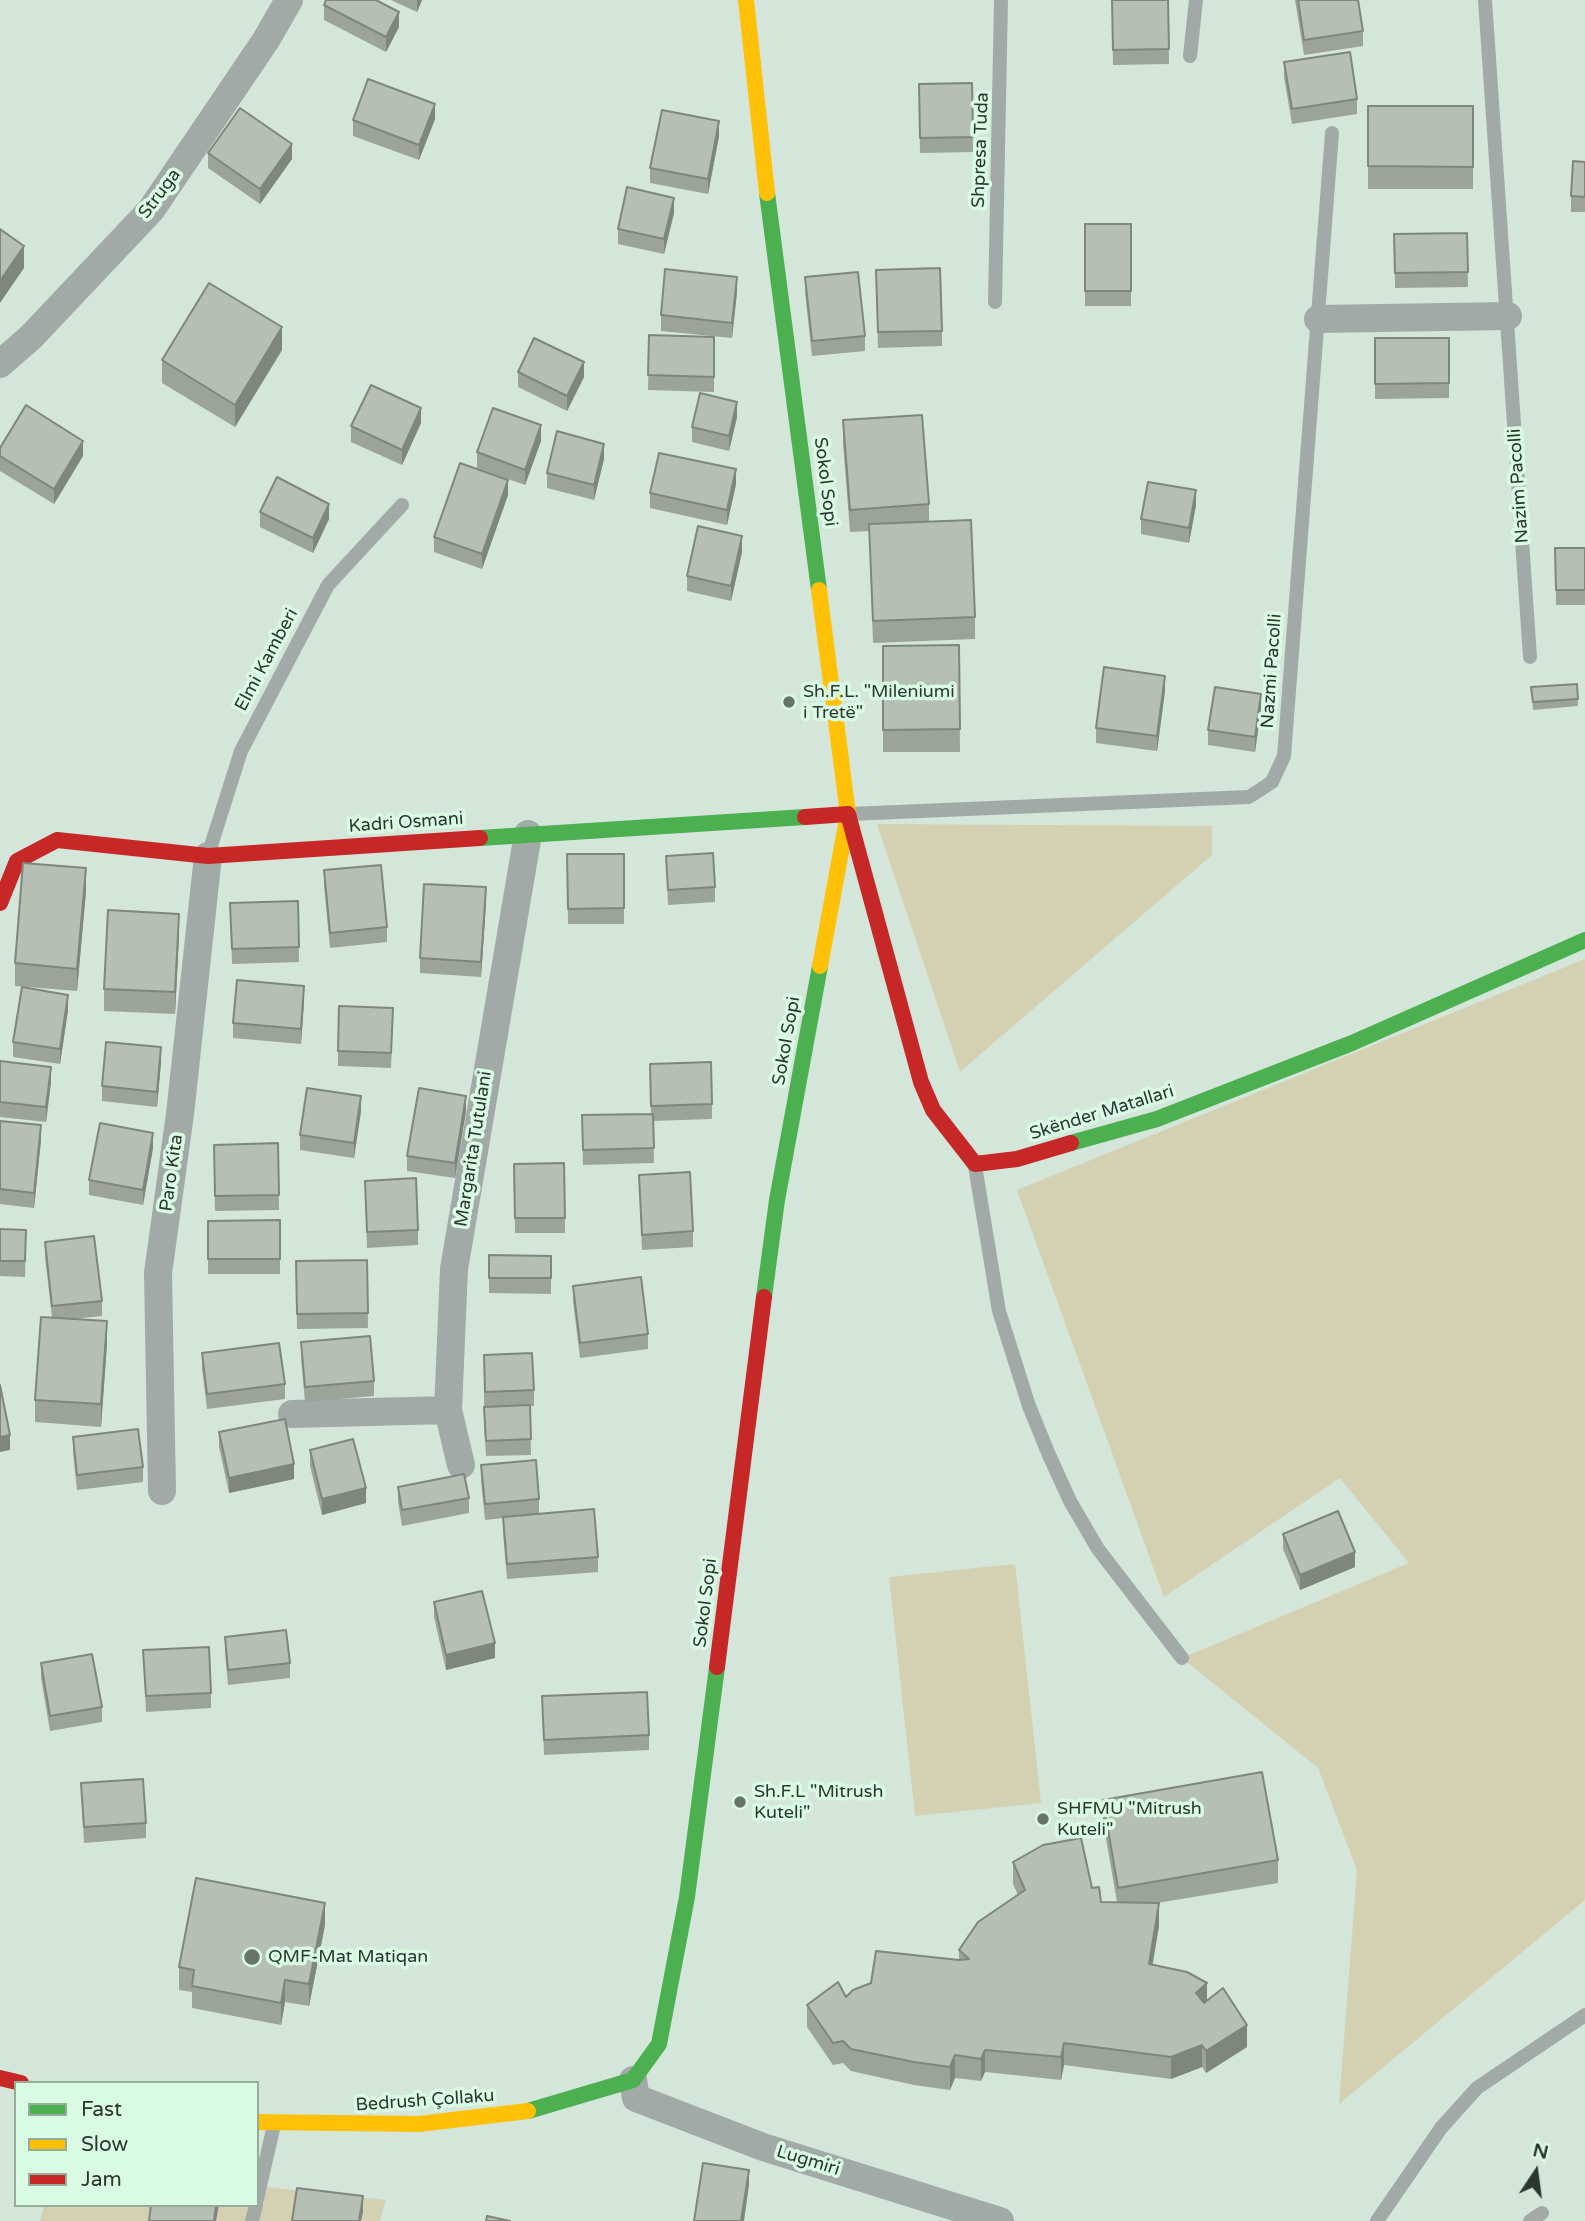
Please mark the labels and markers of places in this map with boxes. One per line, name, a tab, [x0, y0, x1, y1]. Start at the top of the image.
place label: Sh.F.L. "Mileniumi i Tretë"	[803, 681, 955, 724]
marker: Sh.F.L. "Mileniumi i Tretë"	[781, 694, 797, 710]
place label: Sh.F.L "Mitrush Kuteli"	[754, 1781, 883, 1824]
marker: Sh.F.L "Mitrush Kuteli"	[732, 1794, 748, 1810]
place label: SHFMU "Mitrush Kuteli"	[1057, 1798, 1202, 1840]
marker: SHFMU "Mitrush Kuteli"	[1035, 1811, 1051, 1827]
place label: QMF-Mat Matiqan	[268, 1946, 428, 1968]
marker: QMF-Mat Matiqan	[242, 1947, 262, 1967]

